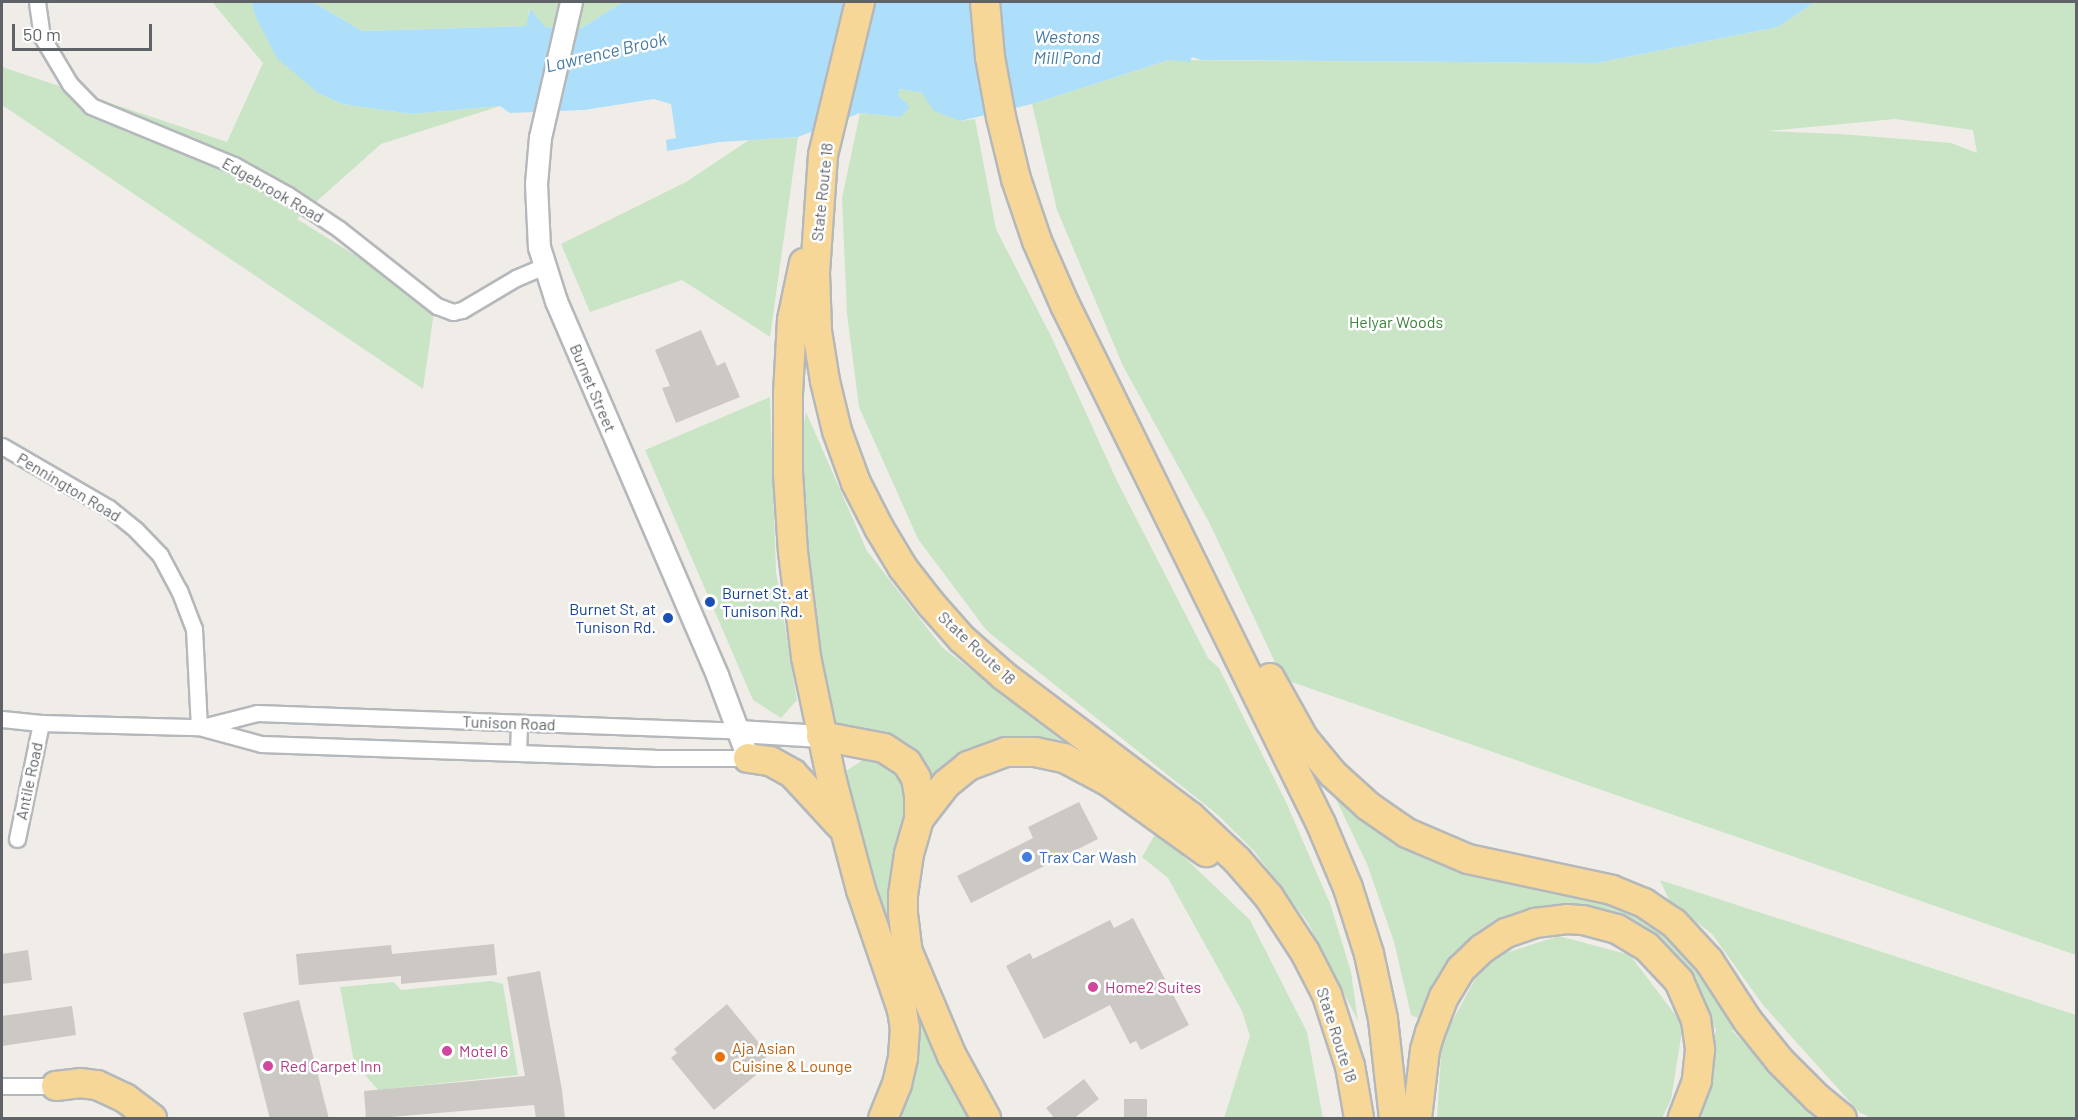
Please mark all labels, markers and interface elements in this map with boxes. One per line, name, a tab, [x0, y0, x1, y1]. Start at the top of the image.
scale bar	[15, 12, 154, 50]
text: 50 m	[23, 23, 61, 45]
water label: Westons Mill Pond	[1034, 26, 1100, 68]
water label: Lawrence Brook	[543, 28, 669, 76]
street label: State Route 18	[807, 142, 837, 242]
street label: Edgebrook Road	[219, 153, 327, 227]
park label: Helyar Woods	[1349, 312, 1443, 332]
street label: Burnet Street	[566, 341, 620, 435]
street label: Pennington Road	[14, 448, 124, 526]
place label: Burnet St. at Tunison Rd.	[722, 583, 809, 621]
marker: Burnet St. at Tunison Rd.	[703, 595, 717, 609]
place label: Burnet St, at Tunison Rd.	[569, 599, 656, 637]
street label: State Route 18	[934, 607, 1020, 689]
marker: Burnet St, at Tunison Rd.	[661, 611, 675, 625]
street label: Tunison Road	[462, 712, 556, 734]
street label: Antile Road	[11, 740, 47, 822]
place label: Trax Car Wash	[1039, 847, 1137, 867]
marker: Trax Car Wash	[1020, 850, 1034, 864]
place label: Home2 Suites	[1105, 977, 1201, 997]
marker: Home2 Suites	[1086, 980, 1100, 994]
street label: State Route 18	[1313, 985, 1361, 1085]
place label: Aja Asian Cuisine & Lounge	[732, 1038, 852, 1076]
place label: Motel 6	[459, 1041, 508, 1061]
marker: Motel 6	[440, 1044, 454, 1058]
marker: Aja Asian Cuisine & Lounge	[713, 1050, 727, 1064]
place label: Red Carpet Inn	[280, 1056, 381, 1076]
marker: Red Carpet Inn	[261, 1059, 275, 1073]

